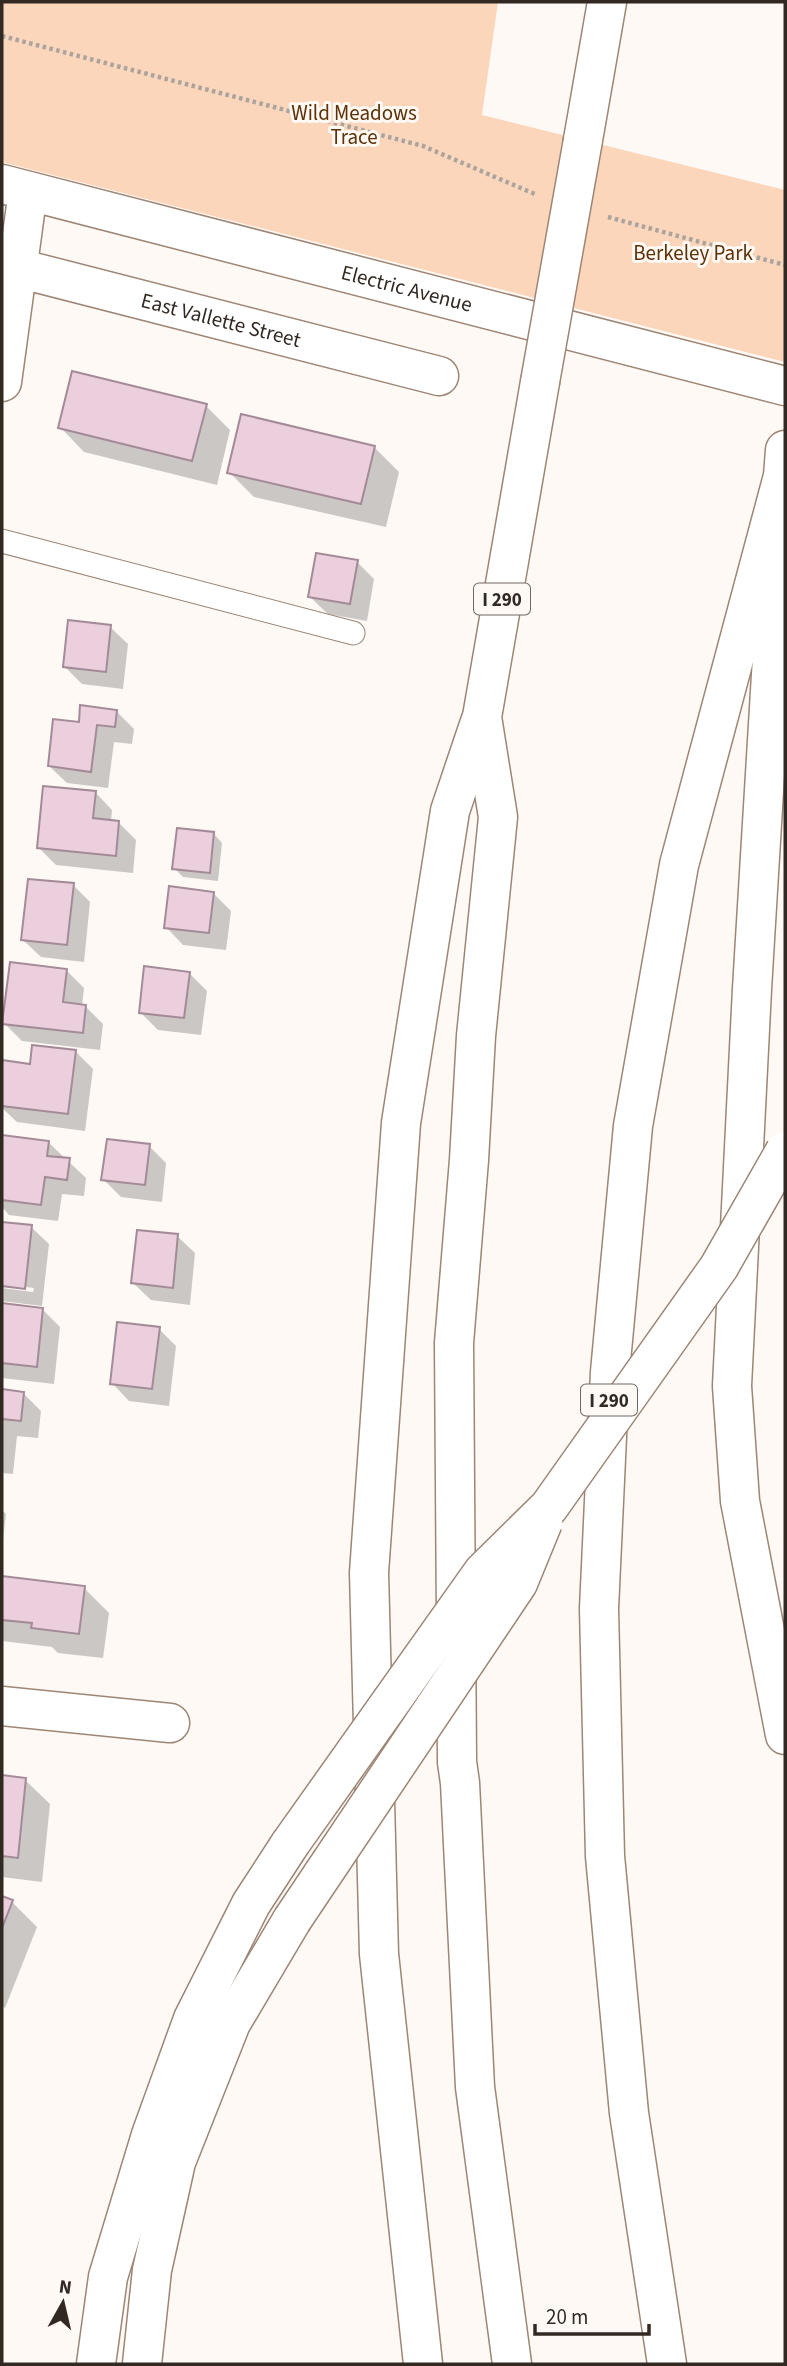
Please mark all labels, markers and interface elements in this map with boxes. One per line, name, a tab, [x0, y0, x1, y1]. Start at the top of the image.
park label: Wild Meadows Trace	[291, 98, 417, 152]
park label: Berkeley Park	[633, 238, 753, 268]
street label: Electric Avenue	[338, 257, 476, 320]
street label: East Vallette Street	[138, 285, 304, 355]
road number: I 290	[474, 584, 530, 614]
road number: I 290	[581, 1384, 637, 1416]
north arrow	[28, 2268, 98, 2338]
text: N	[57, 2273, 73, 2302]
scale bar	[535, 2292, 649, 2336]
text: 20 m	[546, 2302, 588, 2332]

